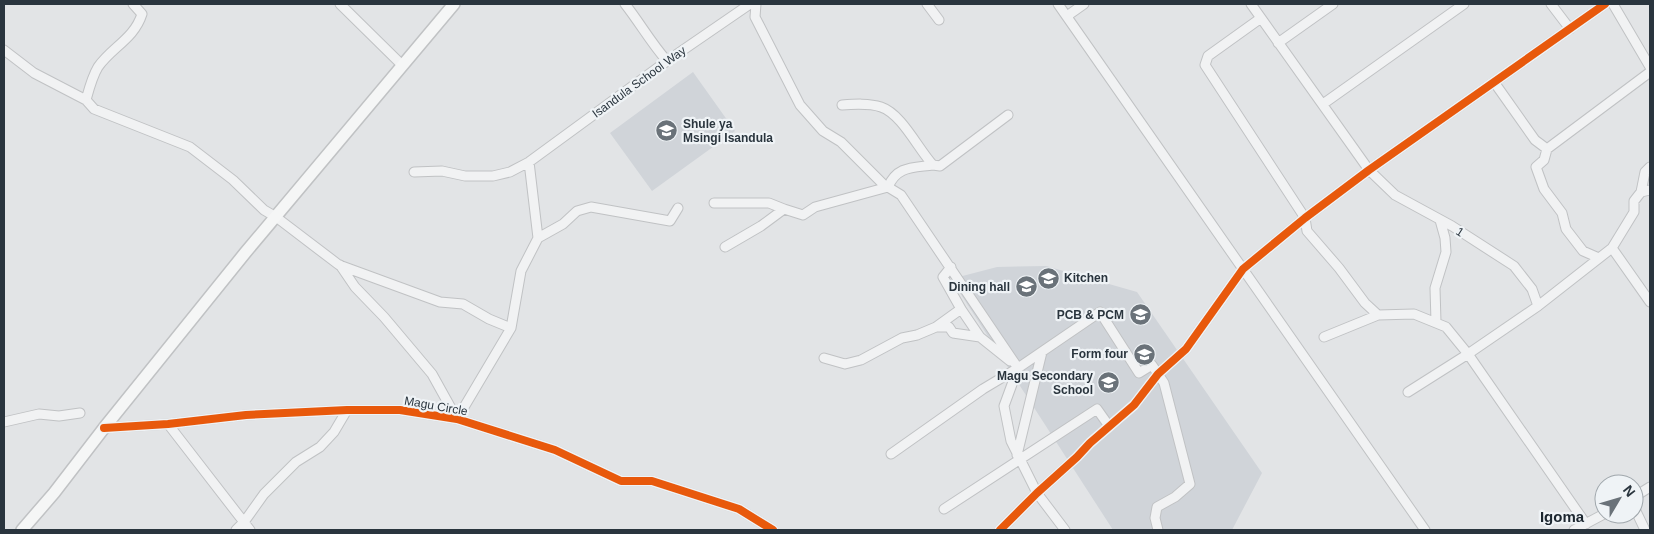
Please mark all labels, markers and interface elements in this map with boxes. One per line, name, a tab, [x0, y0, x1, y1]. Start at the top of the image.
street label: Isandula School Way	[589, 43, 689, 121]
place label: Shule ya Msingi Isandula	[683, 117, 773, 145]
school or university icon: Shule ya Msingi Isandula	[655, 119, 679, 143]
street label: 1	[1453, 224, 1467, 240]
school or university icon: Kitchen	[1036, 266, 1060, 290]
place label: Kitchen	[1064, 271, 1108, 285]
school or university icon: Dining hall	[1014, 275, 1038, 299]
place label: Dining hall	[949, 280, 1010, 294]
school or university icon: PCB & PCM	[1128, 303, 1152, 327]
place label: PCB & PCM	[1057, 308, 1124, 322]
school or university icon: Form four	[1132, 342, 1156, 366]
place label: Form four	[1071, 347, 1128, 361]
place label: Magu Secondary School	[997, 369, 1093, 397]
school or university icon: Magu Secondary School	[1097, 371, 1121, 395]
street label: Magu Circle	[403, 394, 469, 419]
north arrow	[1594, 474, 1644, 524]
text: N	[1620, 482, 1639, 500]
district label: Igoma	[1540, 508, 1585, 525]

